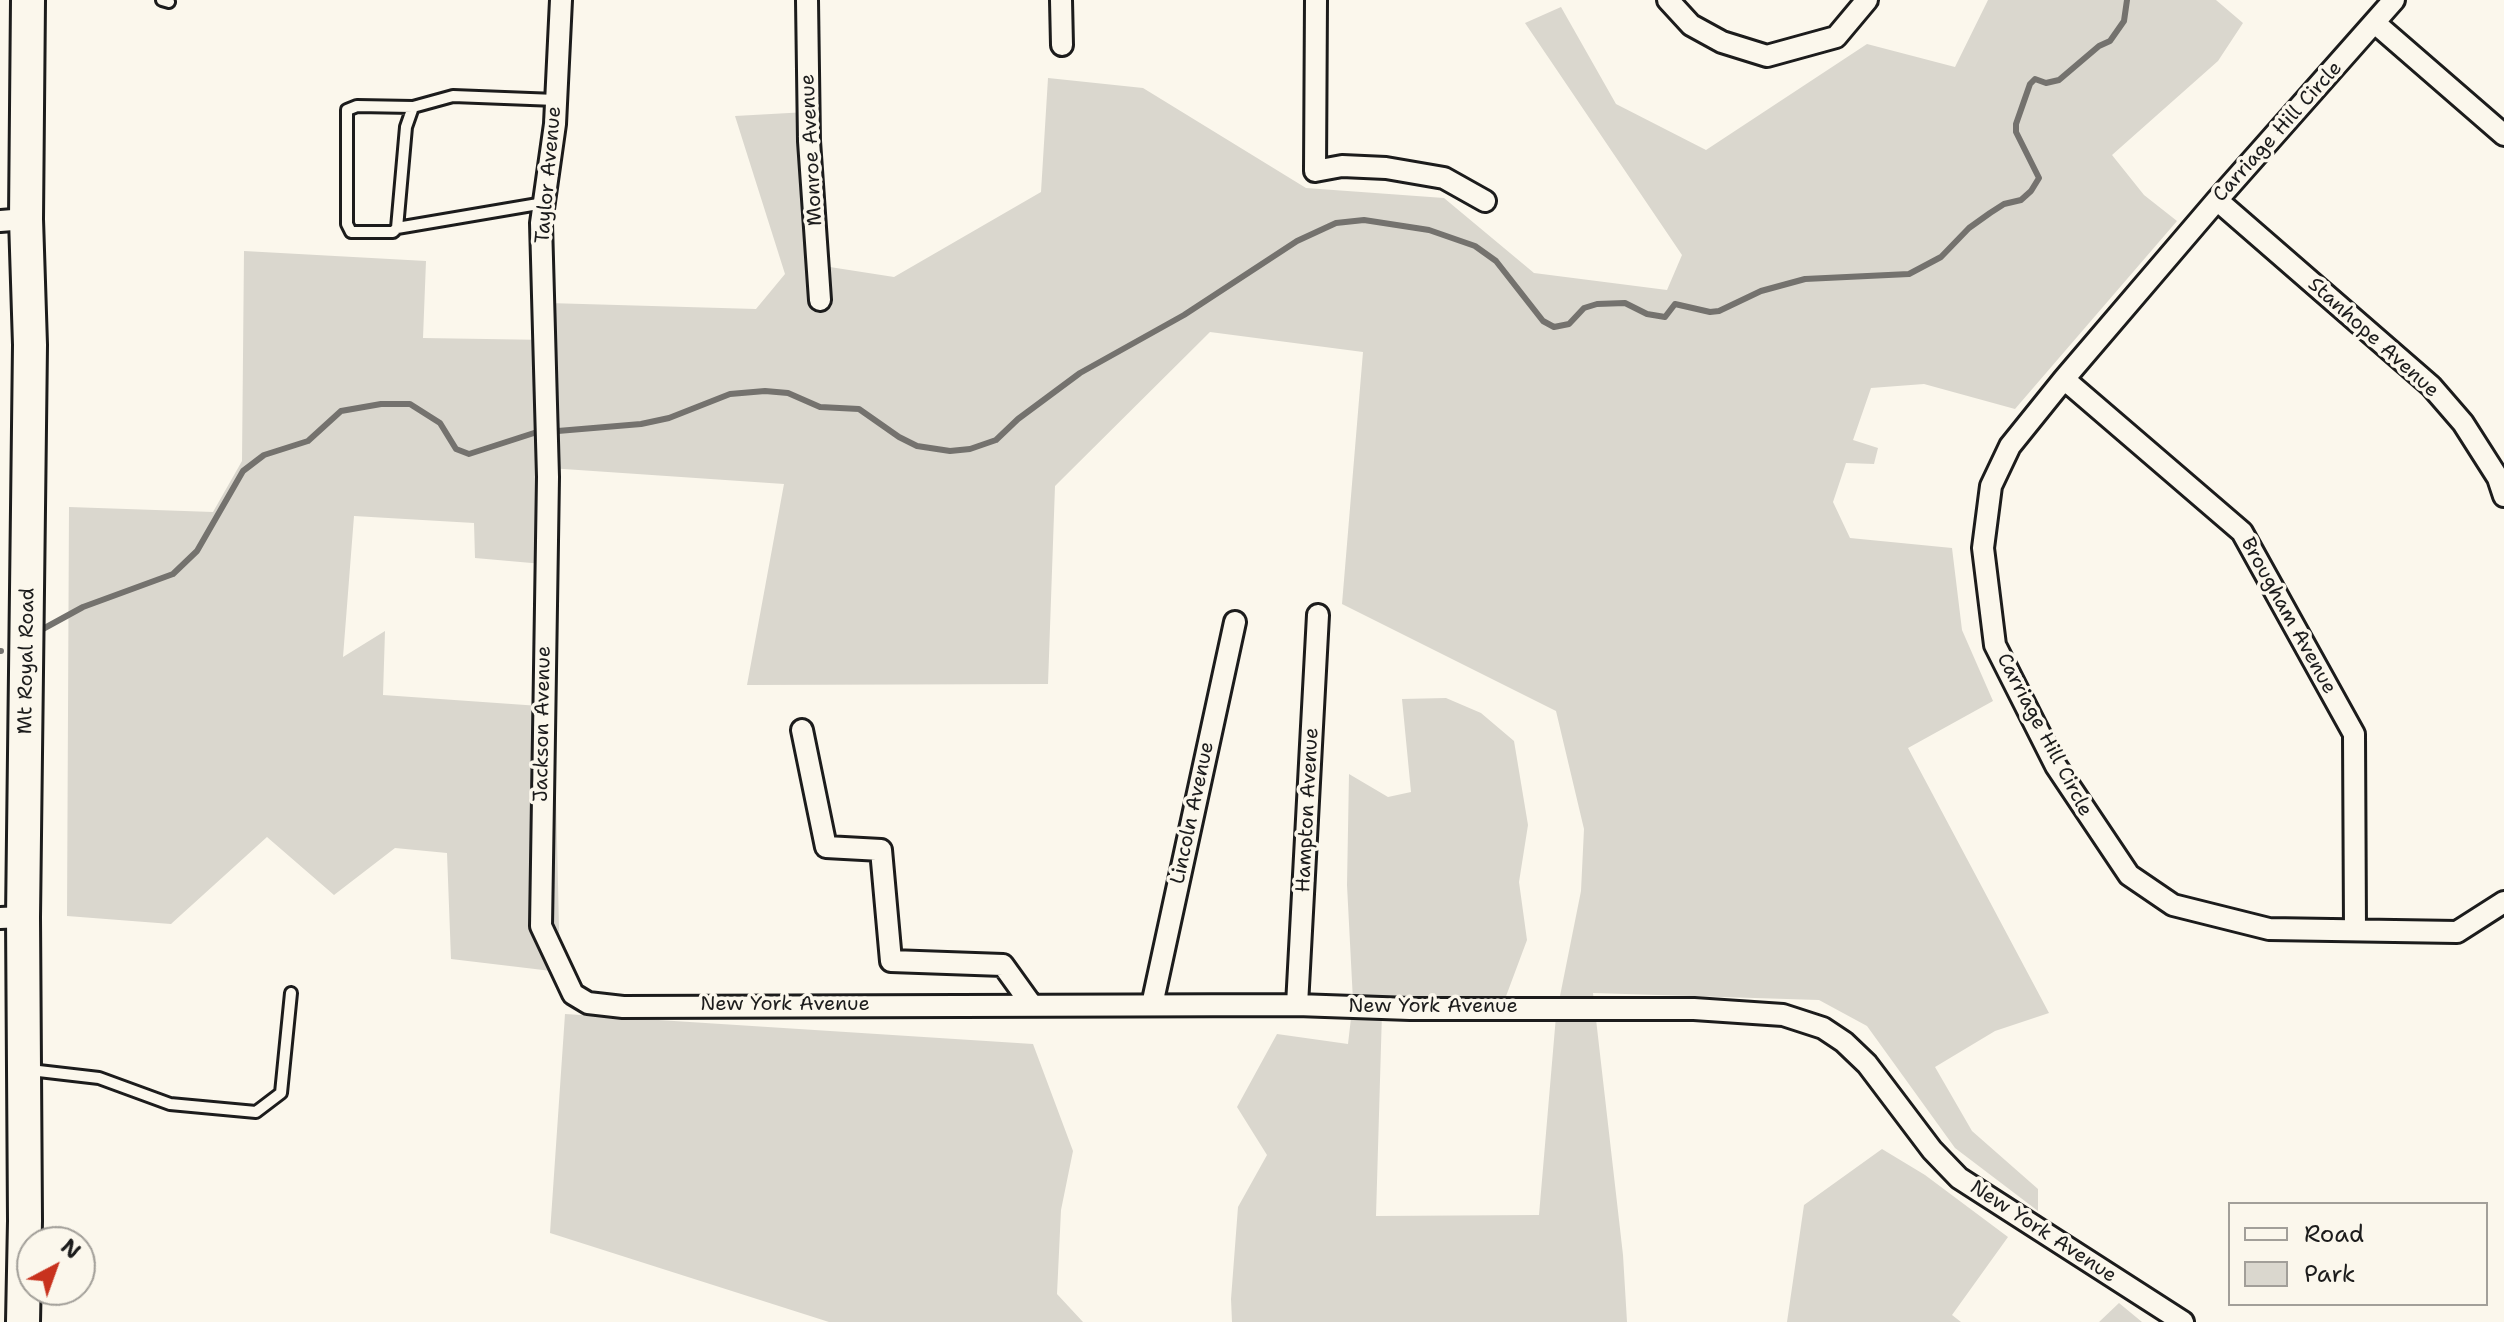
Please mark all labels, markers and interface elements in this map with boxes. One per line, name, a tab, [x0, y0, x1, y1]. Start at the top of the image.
street label: Carriage Hill Circle	[2209, 57, 2347, 207]
street label: Monroe Avenue	[796, 73, 828, 227]
street label: Taylor Avenue	[531, 105, 567, 245]
street label: Stanhope Avenue	[2303, 273, 2443, 403]
street label: Brougham Avenue	[2235, 534, 2341, 698]
street label: Mt Royal Road	[14, 587, 40, 735]
street label: Jackson Avenue	[530, 646, 556, 802]
street label: Carriage Hill Circle	[1991, 649, 2097, 821]
street label: Hampton Avenue	[1292, 727, 1324, 893]
street label: Lincoln Avenue	[1166, 739, 1220, 887]
street label: New York Avenue	[700, 993, 870, 1017]
street label: New York Avenue	[1348, 995, 1518, 1019]
street label: New York Avenue	[1965, 1176, 2121, 1288]
legend	[2228, 1202, 2488, 1306]
text: Road	[2304, 1218, 2364, 1250]
north arrow	[16, 1226, 96, 1306]
text: N	[55, 1232, 87, 1266]
text: Park	[2304, 1258, 2356, 1290]

